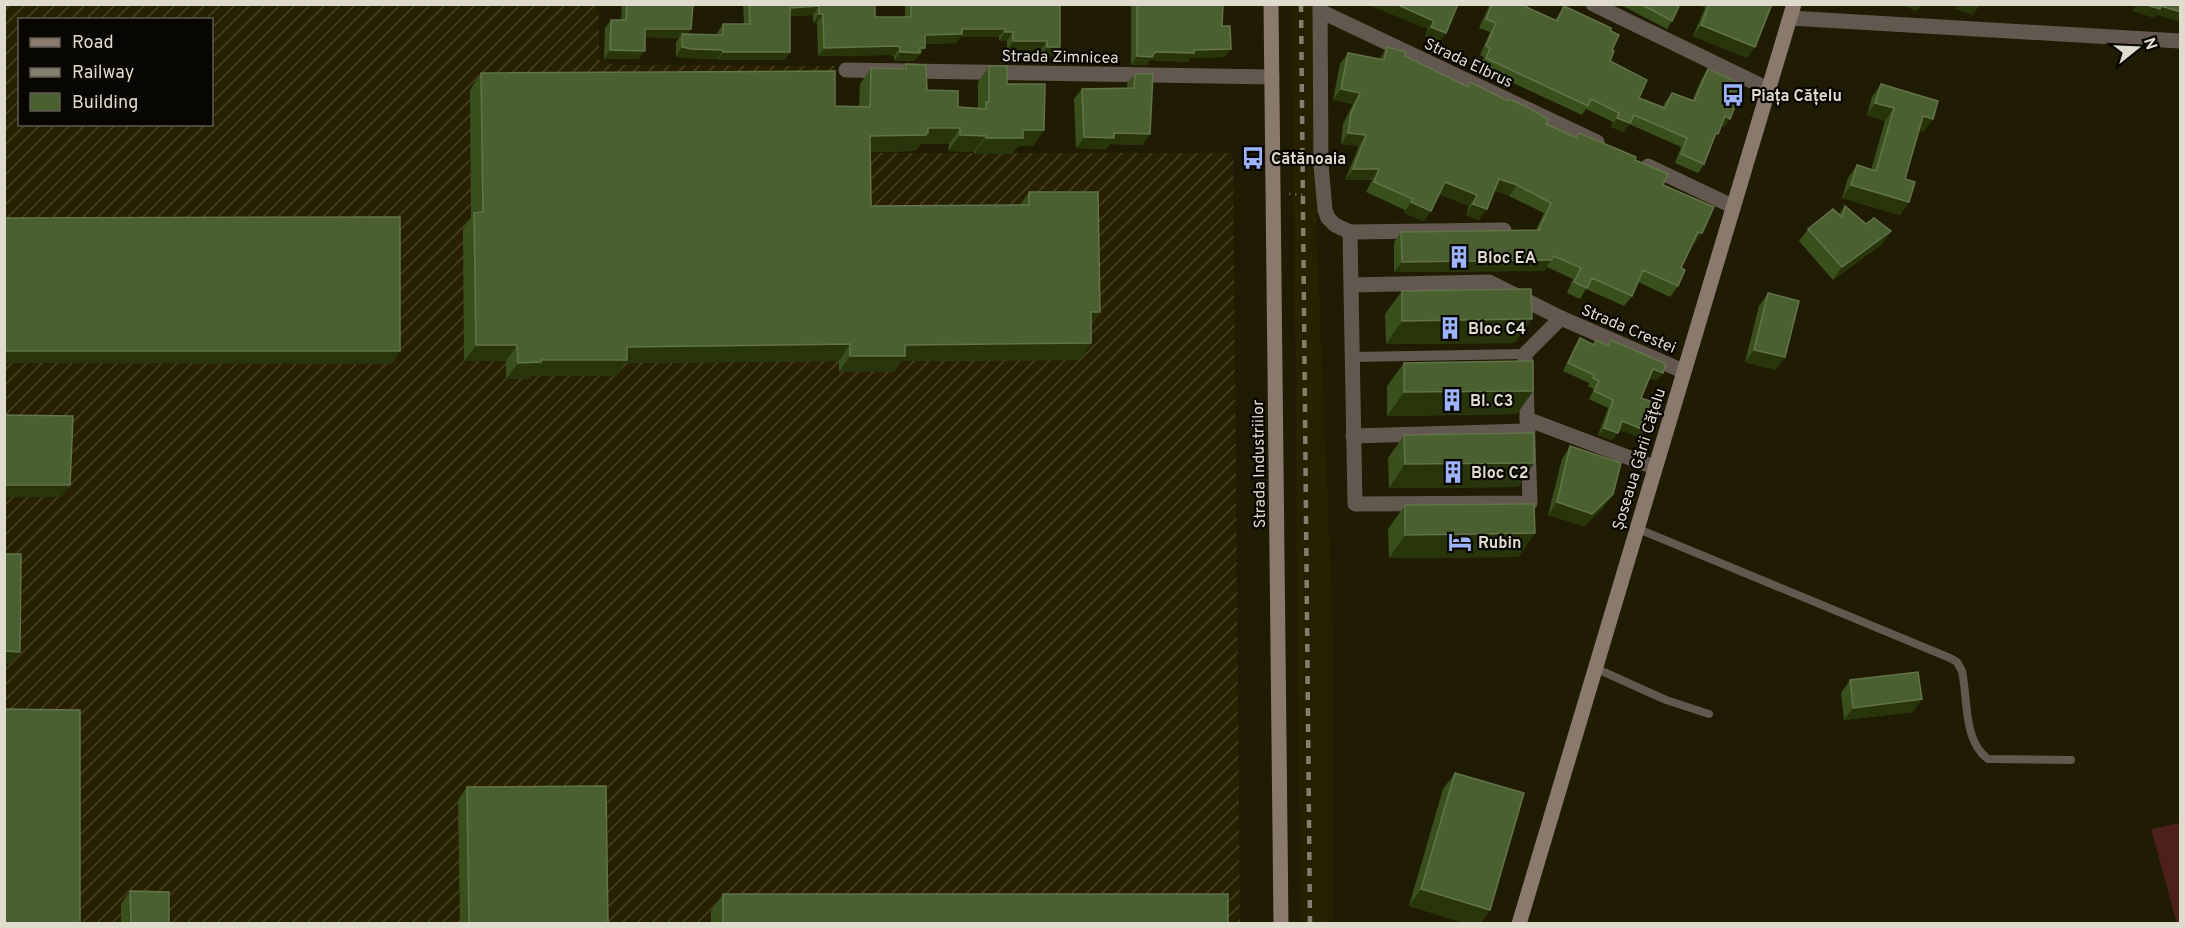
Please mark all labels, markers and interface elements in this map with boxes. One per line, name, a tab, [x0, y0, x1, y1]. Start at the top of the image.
legend	[18, 18, 213, 126]
north arrow	[2107, 18, 2167, 78]
text: Road	[72, 32, 114, 55]
street label: Strada Elbrus	[1421, 35, 1516, 93]
text: N	[2138, 35, 2161, 53]
street label: Strada Zimnicea	[1001, 47, 1119, 69]
text: Railway	[72, 62, 134, 85]
bus stop icon: Piața Cățelu	[1720, 82, 1746, 108]
place label: Piața Cățelu	[1751, 87, 1842, 107]
text: Building	[72, 92, 138, 115]
bus stop icon: Cătănoaia	[1240, 145, 1266, 171]
place label: Cătănoaia	[1271, 150, 1346, 170]
building icon: Bloc EA	[1446, 244, 1472, 270]
place label: Bloc EA	[1477, 249, 1536, 269]
street label: Strada Crestei	[1578, 301, 1679, 359]
building icon: Bloc C4	[1437, 315, 1463, 341]
place label: Bloc C4	[1468, 320, 1526, 340]
street label: Șoseaua Gării Cățelu	[1609, 386, 1671, 533]
building icon: Bl. C3	[1439, 387, 1465, 413]
place label: Bl. C3	[1470, 392, 1513, 412]
street label: Strada Industriilor	[1249, 399, 1271, 528]
building icon: Bloc C2	[1440, 459, 1466, 485]
place label: Bloc C2	[1471, 464, 1529, 484]
hotel icon: Rubin	[1447, 529, 1473, 555]
place label: Rubin	[1478, 534, 1521, 554]

